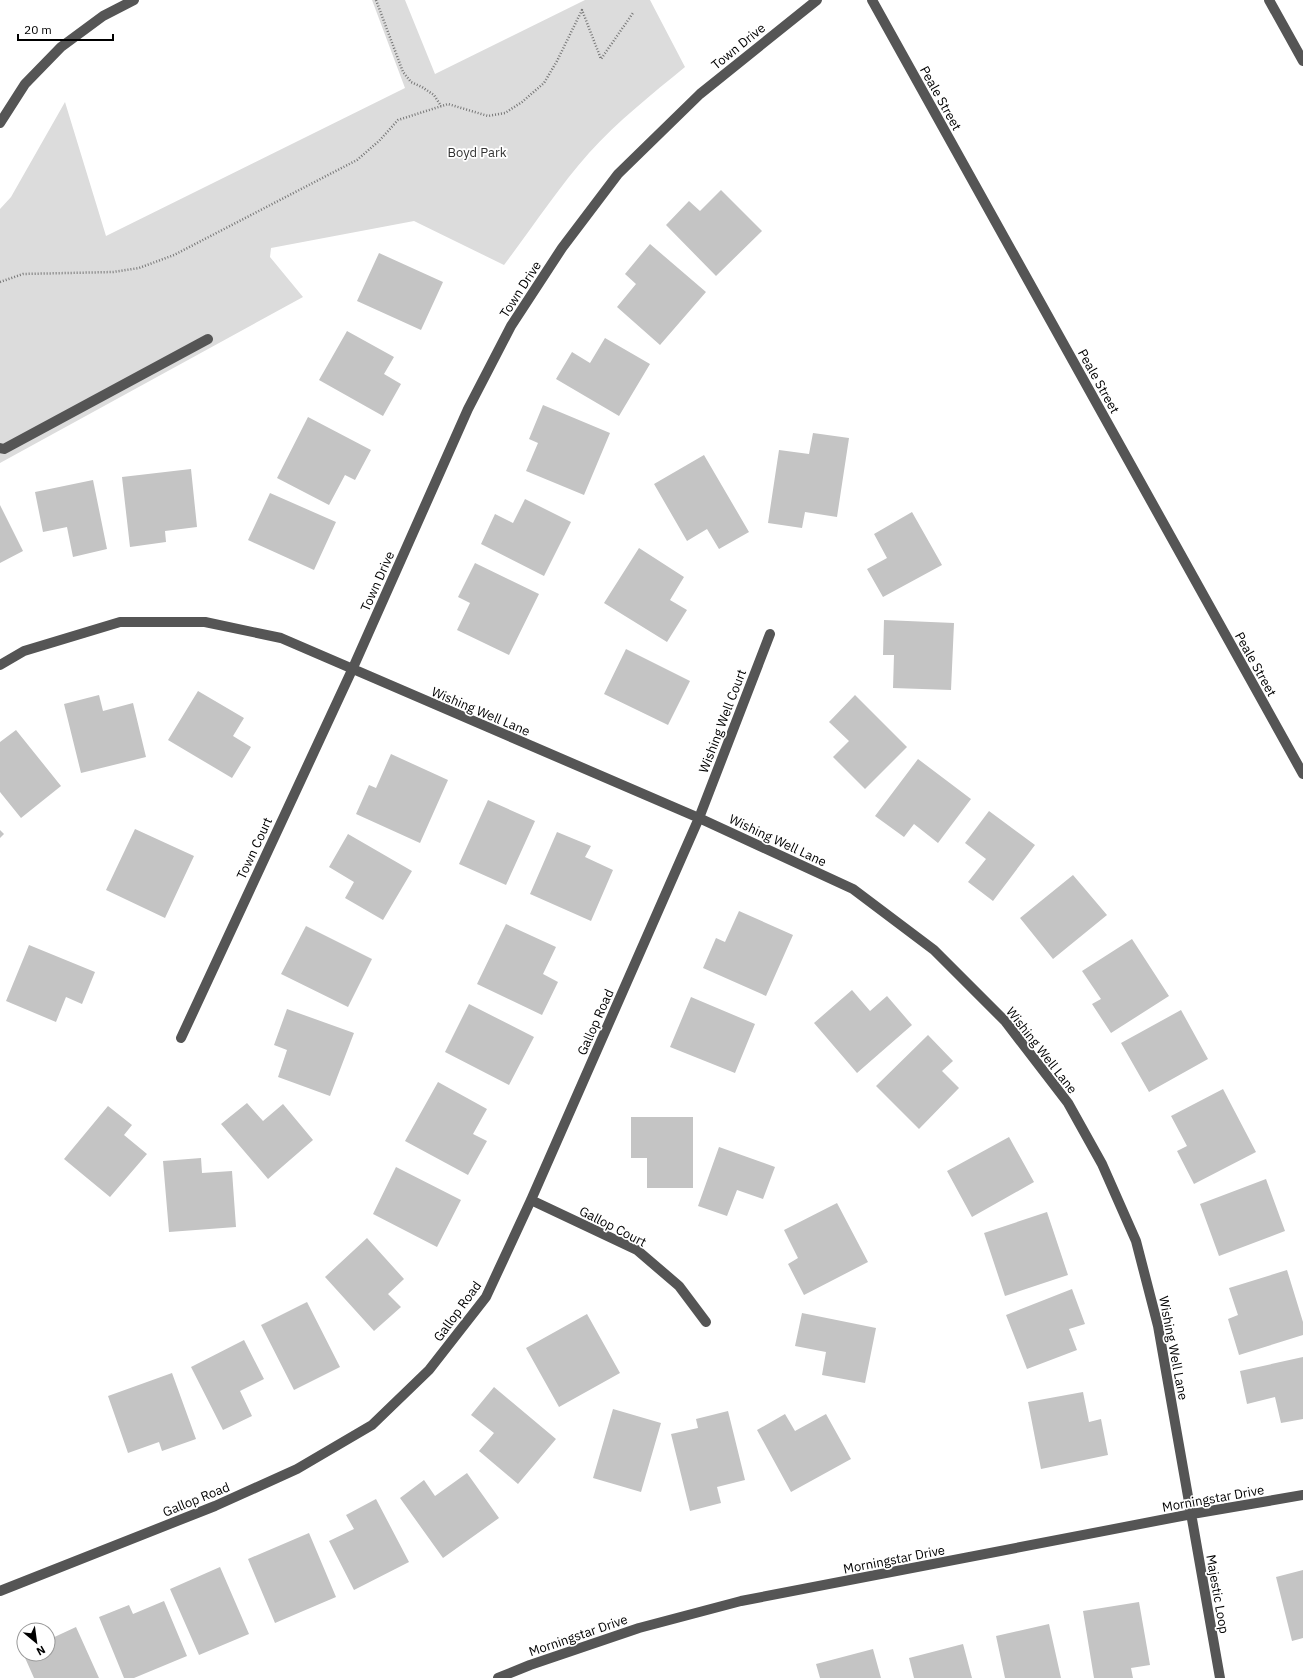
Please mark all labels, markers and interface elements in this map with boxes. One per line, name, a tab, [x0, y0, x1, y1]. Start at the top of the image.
scale bar	[18, 16, 113, 42]
street label: Town Drive	[708, 20, 769, 73]
text: 20 m	[24, 22, 52, 37]
street label: Peale Street	[916, 63, 965, 133]
park label: Boyd Park	[447, 144, 507, 161]
street label: Town Drive	[496, 258, 545, 321]
street label: Peale Street	[1074, 346, 1123, 416]
street label: Town Drive	[357, 548, 398, 614]
street label: Peale Street	[1231, 629, 1280, 699]
street label: Wishing Well Court	[695, 667, 750, 775]
street label: Wishing Well Lane	[429, 683, 533, 740]
street label: Wishing Well Lane	[726, 810, 829, 870]
street label: Town Court	[233, 815, 276, 882]
street label: Gallop Road	[573, 986, 618, 1058]
street label: Wishing Well Lane	[1002, 1003, 1081, 1097]
street label: Gallop Court	[576, 1202, 649, 1251]
street label: Gallop Road	[430, 1278, 485, 1345]
street label: Wishing Well Lane	[1155, 1295, 1192, 1402]
street label: Gallop Road	[160, 1478, 232, 1521]
street label: Morningstar Drive	[1161, 1481, 1265, 1516]
street label: Morningstar Drive	[842, 1541, 946, 1578]
street label: Majestic Loop	[1202, 1553, 1233, 1635]
street label: Morningstar Drive	[527, 1611, 630, 1660]
north arrow	[16, 1622, 56, 1662]
text: N	[34, 1643, 48, 1659]

